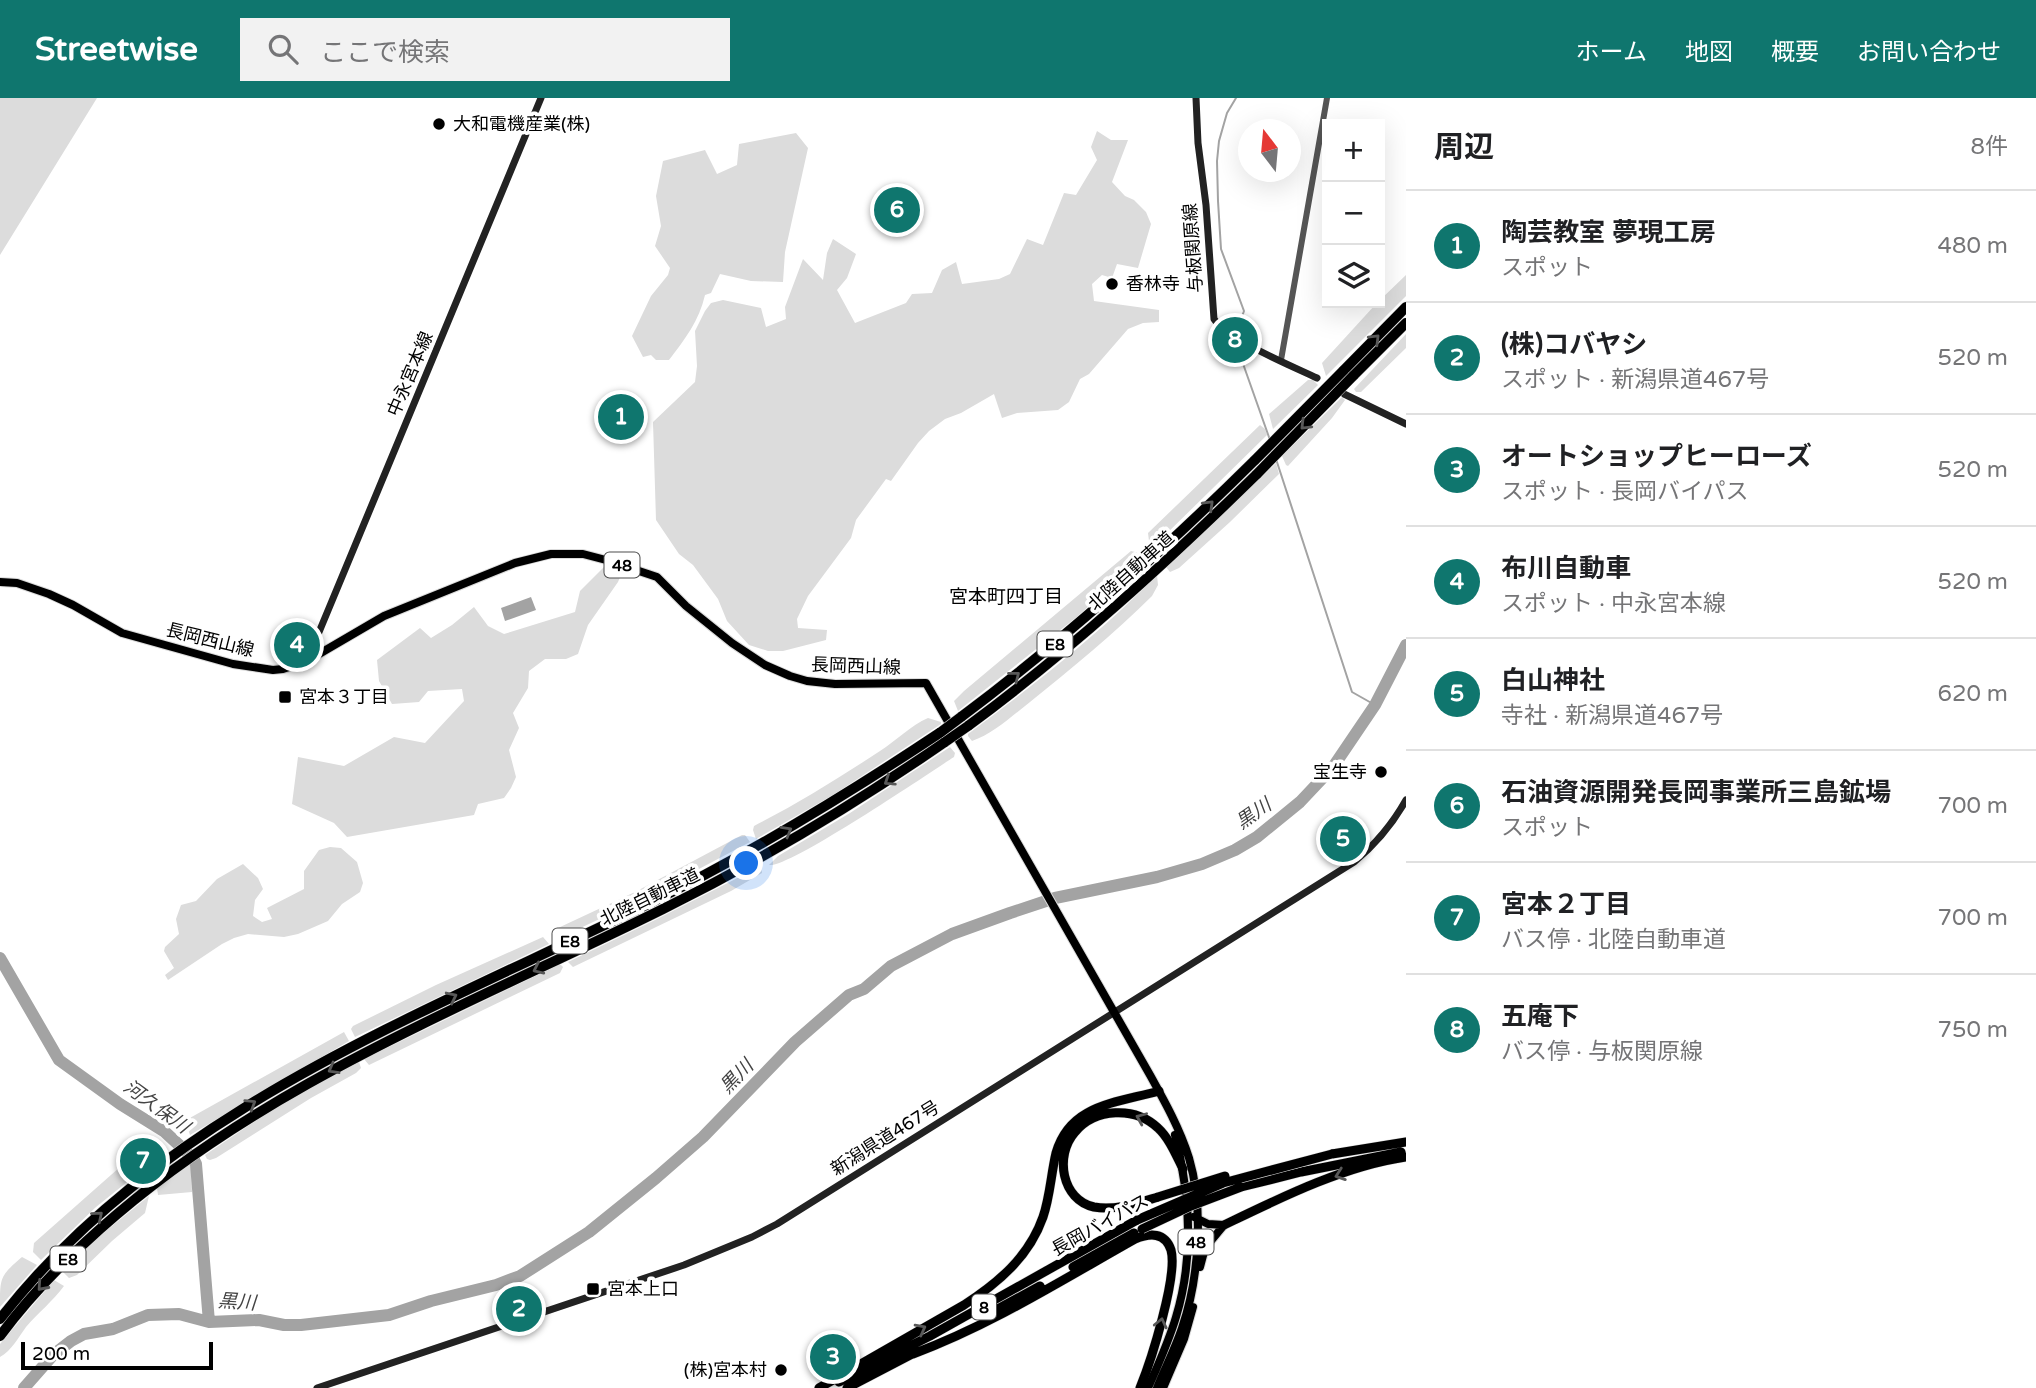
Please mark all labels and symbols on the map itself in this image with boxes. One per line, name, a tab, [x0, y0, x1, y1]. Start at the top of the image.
place label: 大和電機産業(株)	[453, 113, 590, 135]
marker: 大和電機産業(株)	[431, 116, 447, 132]
north arrow	[1238, 119, 1301, 182]
pin: 6	[874, 184, 920, 236]
street label: 与板関原線	[1179, 202, 1207, 294]
place label: 香林寺	[1126, 273, 1180, 295]
marker: 香林寺	[1104, 276, 1120, 292]
pin: 8	[1212, 314, 1258, 366]
street label: 中永宮本線	[382, 328, 438, 420]
one-way arrow	[1366, 334, 1379, 347]
pin: 1	[598, 391, 644, 443]
one-way arrow	[1301, 417, 1314, 430]
one-way arrow	[1200, 501, 1213, 514]
street label: 北陸自動車道	[1084, 527, 1178, 615]
road number: 48	[604, 552, 640, 578]
district label: 宮本町四丁目	[949, 586, 1063, 608]
street label: 長岡西山線	[164, 618, 256, 662]
pin: 4	[274, 619, 320, 671]
road number: E8	[1038, 632, 1072, 656]
street label: 長岡西山線	[811, 653, 901, 679]
one-way arrow	[1007, 671, 1020, 684]
place label: 宮本３丁目	[299, 686, 389, 708]
marker: 宮本３丁目	[277, 689, 293, 705]
place label: 宝生寺	[1313, 761, 1367, 783]
marker: 宝生寺	[1373, 764, 1389, 780]
one-way arrow	[884, 772, 897, 785]
water label: 黒川	[1232, 793, 1277, 834]
pin: 5	[1320, 813, 1366, 865]
one-way arrow	[779, 826, 792, 839]
your location	[729, 846, 763, 880]
street label: 北陸自動車道	[597, 863, 703, 931]
road number: E8	[552, 928, 588, 954]
one-way arrow	[533, 961, 545, 975]
one-way arrow	[445, 992, 457, 1006]
water label: 黒川	[716, 1054, 759, 1098]
one-way arrow	[328, 1061, 341, 1074]
water label: 河久保川	[119, 1076, 195, 1139]
street label: 新潟県道467号	[827, 1096, 943, 1180]
one-way arrow	[243, 1100, 256, 1113]
one-way arrow	[1136, 1112, 1148, 1126]
pin: 7	[120, 1135, 166, 1187]
one-way arrow	[1335, 1167, 1347, 1181]
street label: 長岡バイパス	[1048, 1189, 1152, 1261]
one-way arrow	[90, 1212, 103, 1224]
road number: 48	[1178, 1230, 1214, 1254]
road number: E8	[50, 1246, 86, 1272]
one-way arrow	[38, 1278, 50, 1291]
place label: 宮本上口	[607, 1278, 679, 1300]
marker: 宮本上口	[585, 1281, 601, 1297]
pin: 2	[496, 1283, 542, 1335]
water label: 黒川	[217, 1290, 259, 1314]
road number: 8	[972, 1294, 996, 1320]
one-way arrow	[1152, 1317, 1167, 1329]
one-way arrow	[914, 1324, 926, 1337]
pin: 3	[810, 1331, 856, 1383]
scale bar	[21, 1339, 214, 1371]
place label: (株)宮本村	[684, 1359, 767, 1381]
marker: (株)宮本村	[773, 1362, 789, 1378]

